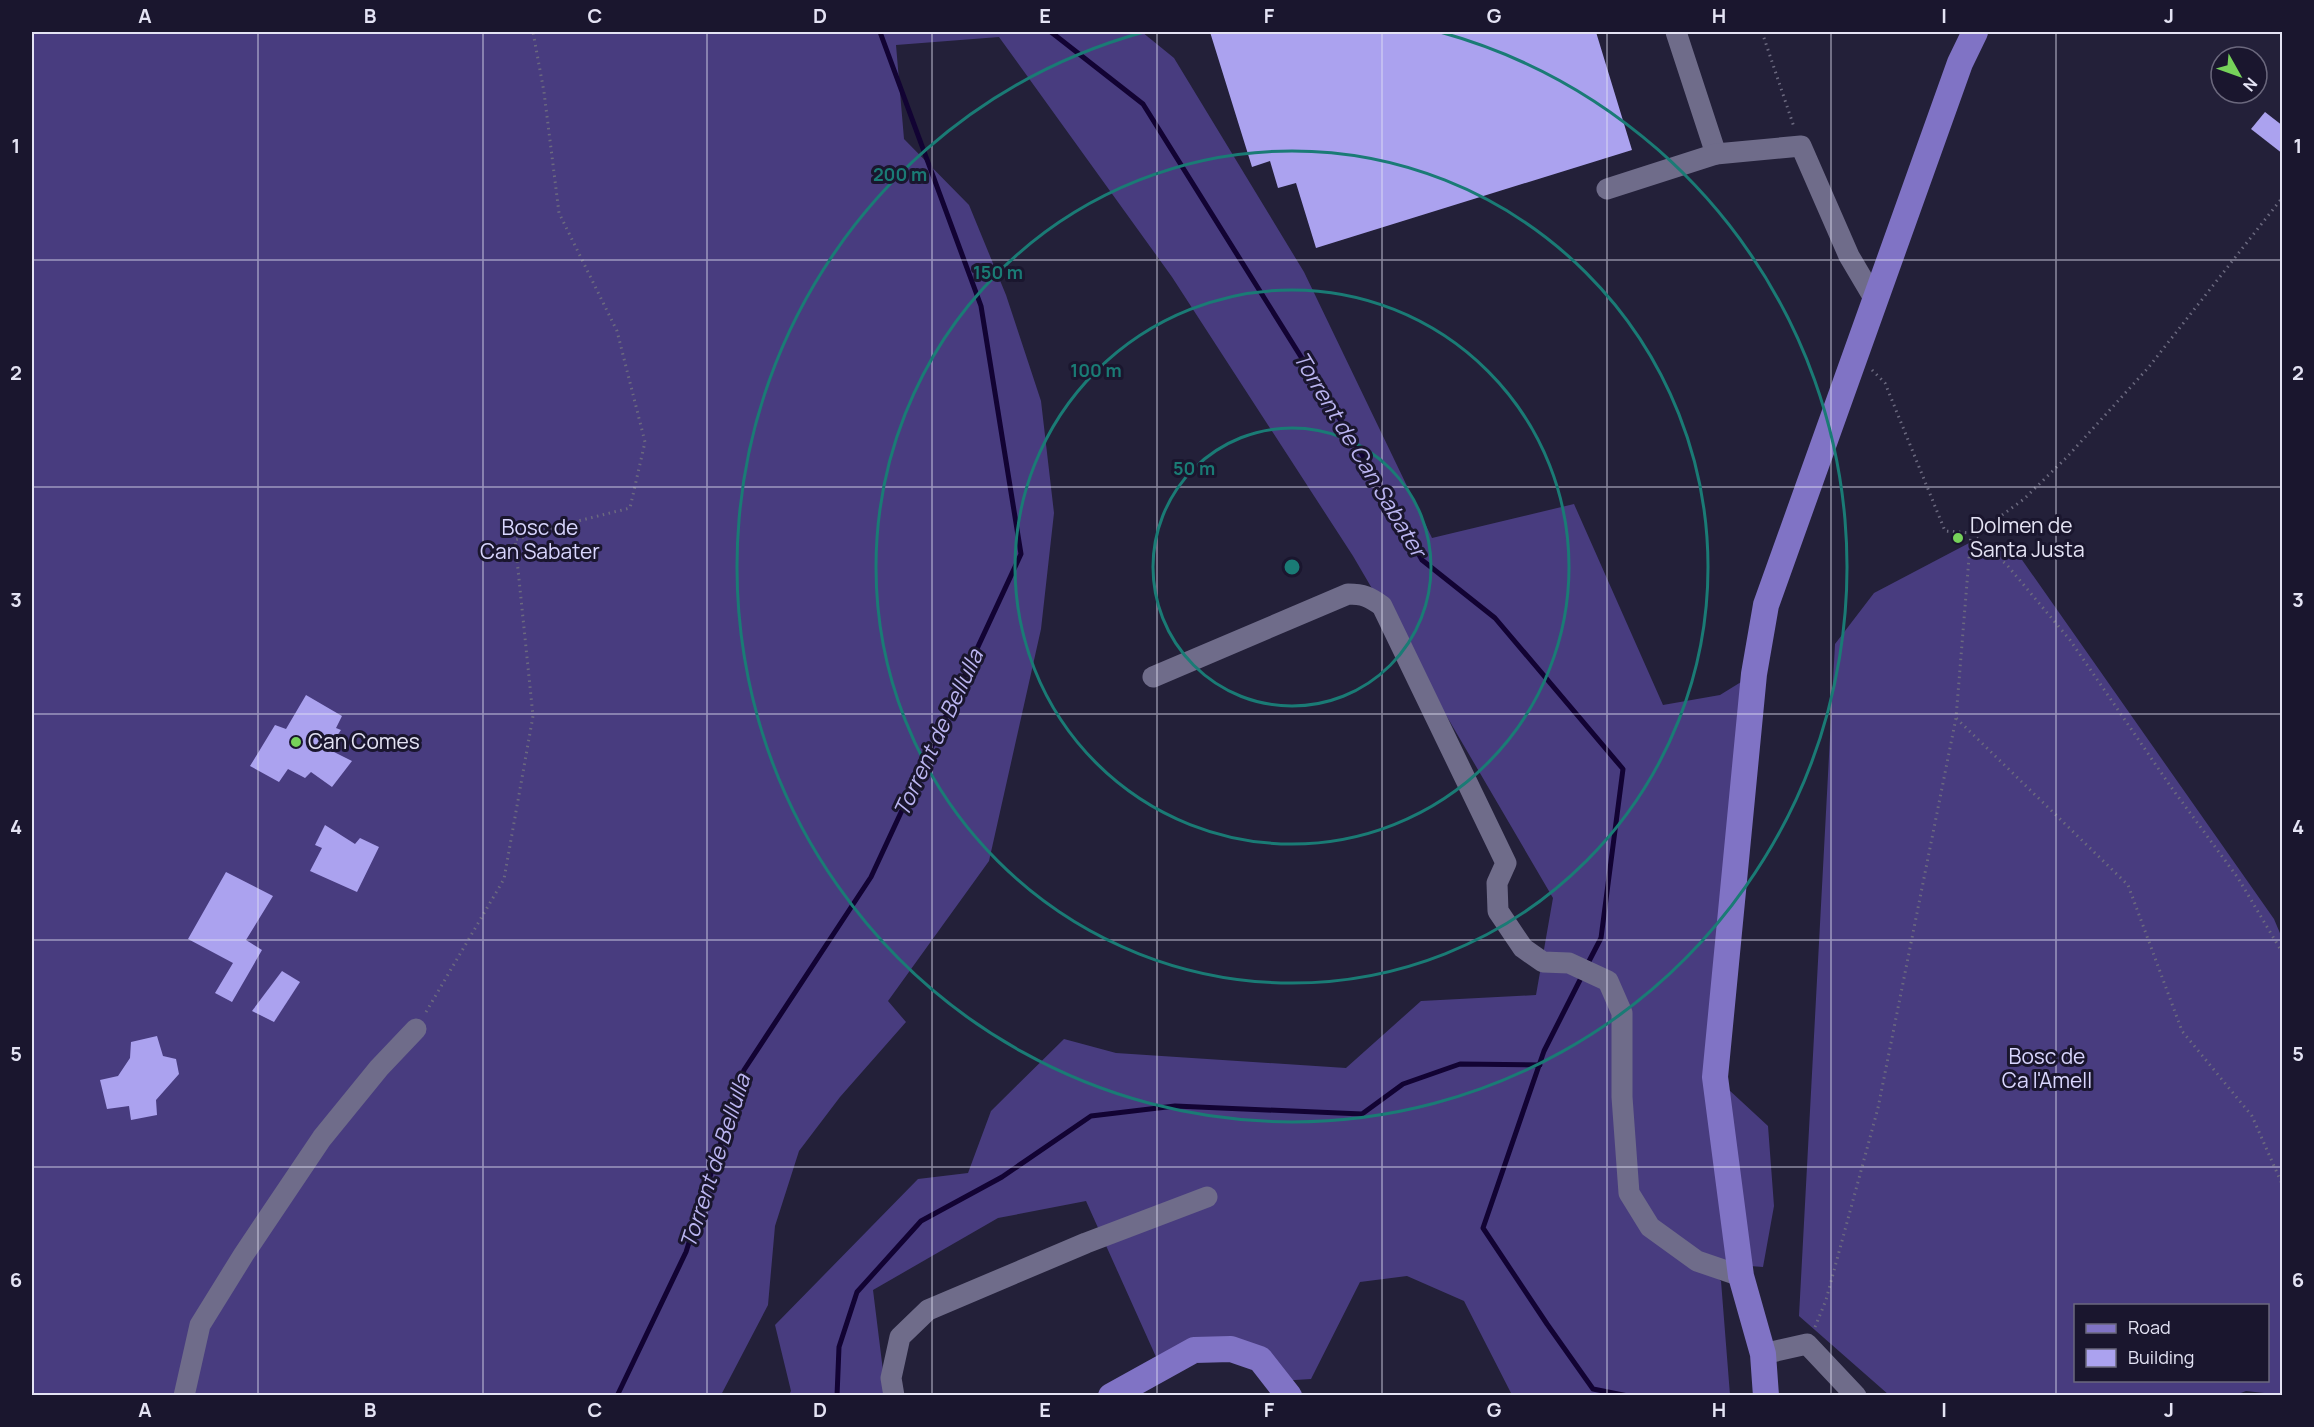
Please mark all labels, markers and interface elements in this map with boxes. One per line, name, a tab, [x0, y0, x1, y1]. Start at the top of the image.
text: A	[138, 2, 152, 29]
text: B	[364, 2, 377, 29]
text: C	[588, 2, 602, 29]
text: D	[813, 2, 827, 29]
text: E	[1039, 2, 1051, 29]
text: F	[1264, 2, 1275, 29]
text: G	[1487, 2, 1502, 29]
text: H	[1712, 2, 1726, 29]
text: I	[1941, 2, 1947, 29]
text: J	[2164, 2, 2174, 29]
north arrow	[2209, 45, 2269, 105]
text: N	[2238, 73, 2263, 96]
text: 1	[12, 132, 20, 159]
text: 1	[2294, 132, 2302, 159]
text: 200 m	[873, 162, 927, 186]
text: 150 m	[973, 260, 1023, 284]
water label: Torrent de Can Sabater	[1287, 346, 1435, 565]
text: 100 m	[1070, 358, 1122, 382]
text: 2	[10, 359, 22, 386]
text: 2	[2292, 359, 2304, 386]
text: 50 m	[1173, 456, 1215, 480]
place label: Dolmen de Santa Justa	[1970, 511, 2085, 563]
park label: Bosc de Can Sabater	[480, 513, 600, 565]
marker: Dolmen de Santa Justa	[1951, 531, 1965, 545]
centre of rings	[1282, 557, 1302, 577]
text: 3	[10, 586, 22, 613]
text: 3	[2292, 586, 2304, 613]
water label: Torrent de Bellulla	[886, 643, 991, 822]
place label: Can Comes	[308, 727, 420, 755]
marker: Can Comes	[289, 735, 303, 749]
text: 4	[10, 813, 22, 840]
text: 4	[2292, 813, 2304, 840]
text: 5	[10, 1040, 22, 1067]
text: 5	[2292, 1040, 2304, 1067]
park label: Bosc de Ca l'Amell	[2002, 1042, 2092, 1094]
water label: Torrent de Bellulla	[673, 1068, 758, 1252]
text: 6	[10, 1266, 22, 1293]
text: 6	[2292, 1266, 2304, 1293]
legend	[2074, 1304, 2269, 1382]
text: Road	[2128, 1315, 2171, 1339]
text: Building	[2128, 1345, 2194, 1369]
text: A	[138, 1396, 152, 1423]
text: B	[364, 1396, 377, 1423]
text: C	[588, 1396, 602, 1423]
text: D	[813, 1396, 827, 1423]
text: E	[1039, 1396, 1051, 1423]
text: F	[1264, 1396, 1275, 1423]
text: G	[1487, 1396, 1502, 1423]
text: H	[1712, 1396, 1726, 1423]
text: I	[1941, 1396, 1947, 1423]
text: J	[2164, 1396, 2174, 1423]

